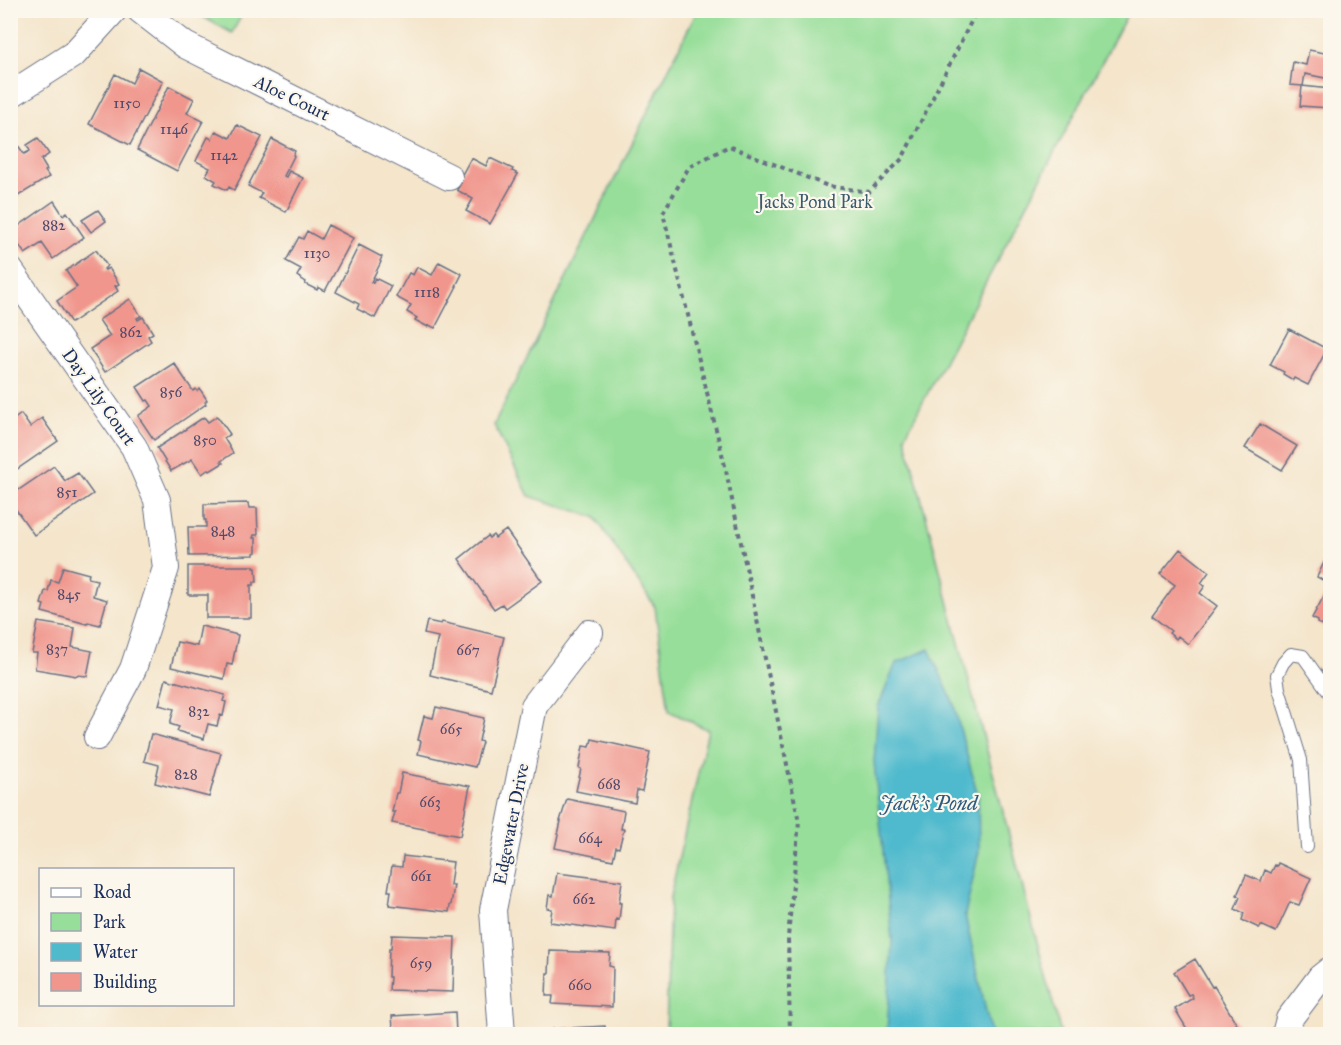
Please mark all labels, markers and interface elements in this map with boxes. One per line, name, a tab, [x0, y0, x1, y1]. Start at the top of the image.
street label: Aloe Court	[250, 70, 334, 126]
house number: 1150	[113, 94, 141, 112]
house number: 1146	[160, 120, 189, 138]
house number: 1142	[210, 146, 238, 164]
park label: Jacks Pond Park	[755, 191, 873, 214]
house number: 882	[42, 216, 66, 234]
house number: 1130	[304, 244, 330, 262]
house number: 1118	[414, 283, 440, 301]
house number: 862	[119, 323, 143, 341]
street label: Day Lily Court	[58, 344, 141, 450]
house number: 856	[160, 383, 184, 401]
house number: 850	[193, 431, 217, 449]
house number: 851	[57, 483, 78, 501]
house number: 848	[211, 522, 235, 540]
house number: 845	[57, 585, 81, 603]
house number: 837	[46, 640, 68, 658]
house number: 667	[456, 641, 480, 659]
house number: 832	[188, 702, 210, 720]
house number: 665	[440, 720, 462, 738]
street label: Edgewater Drive	[488, 761, 535, 887]
house number: 828	[174, 765, 198, 783]
house number: 668	[597, 775, 621, 793]
water label: Jack's Pond	[879, 791, 979, 815]
house number: 663	[419, 793, 441, 811]
house number: 664	[578, 829, 603, 847]
house number: 661	[410, 867, 432, 885]
legend	[39, 868, 234, 1006]
text: Road	[93, 881, 131, 903]
house number: 662	[573, 890, 596, 908]
text: Park	[93, 911, 126, 933]
text: Water	[93, 941, 138, 963]
house number: 659	[410, 954, 432, 972]
text: Building	[93, 971, 157, 994]
house number: 660	[568, 976, 592, 994]

